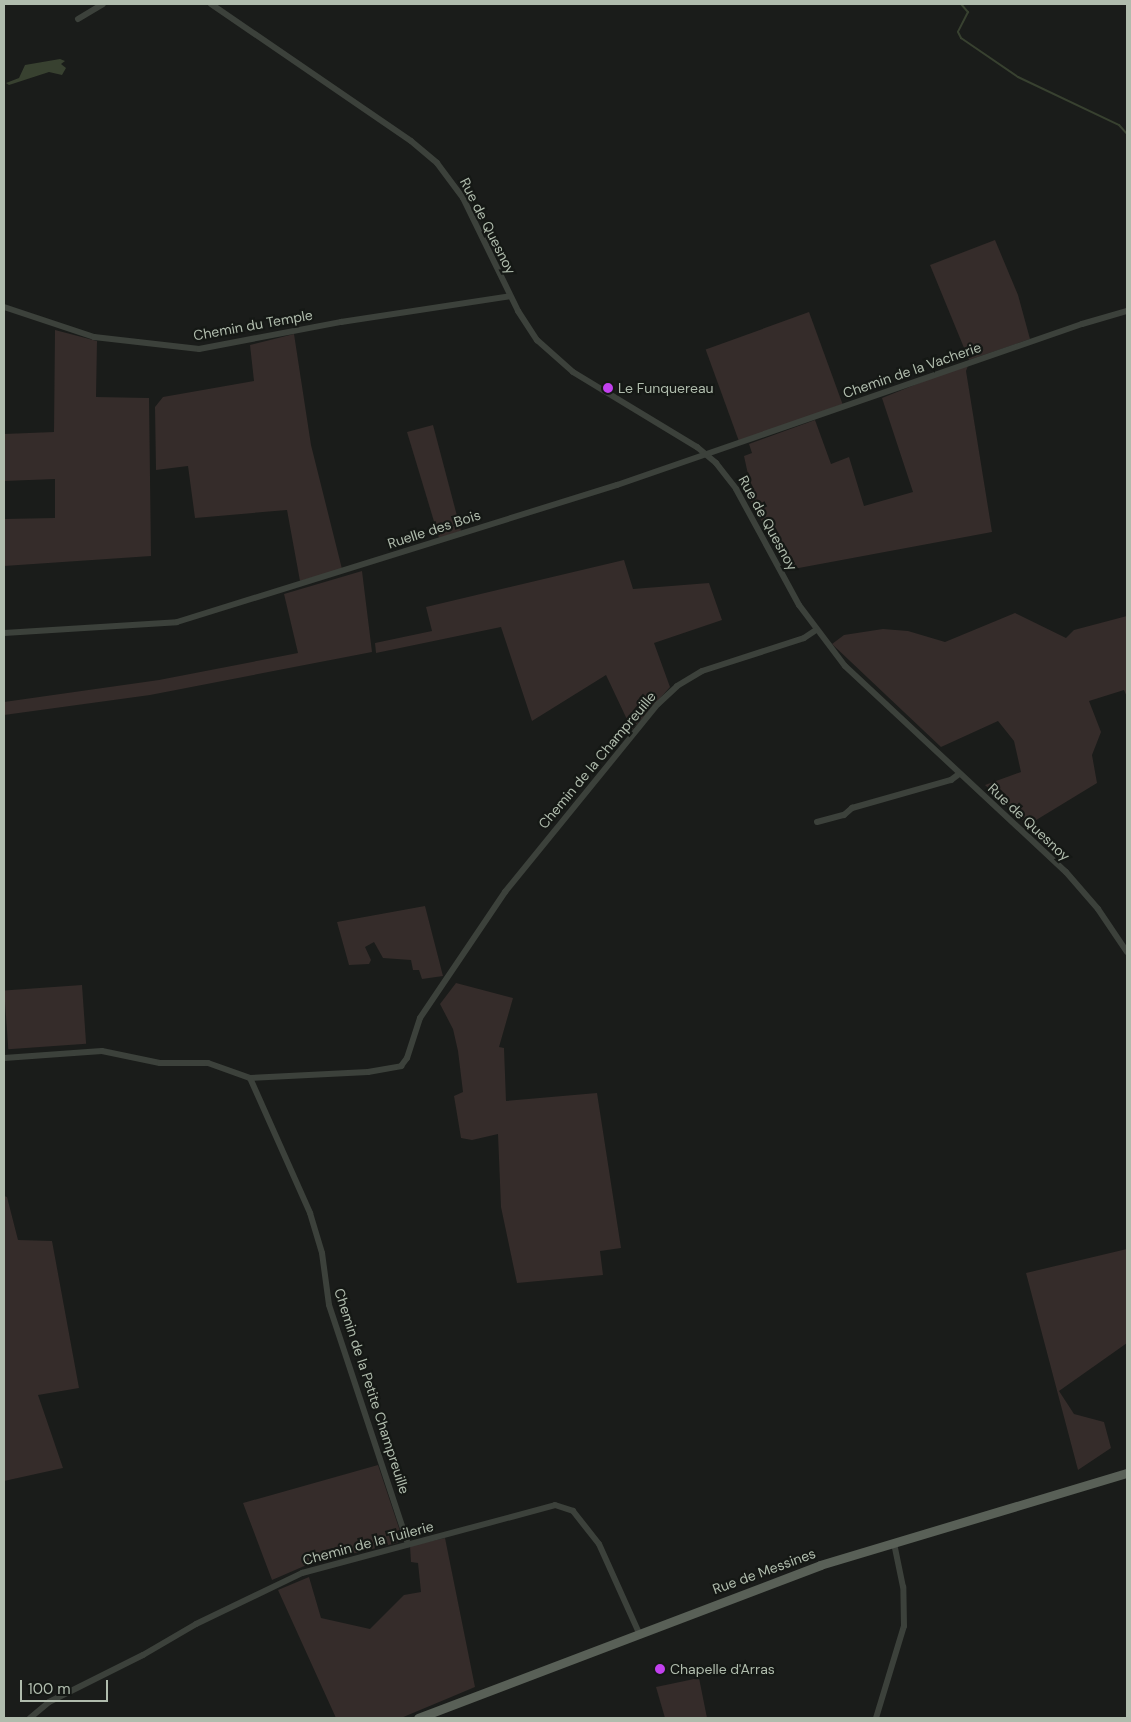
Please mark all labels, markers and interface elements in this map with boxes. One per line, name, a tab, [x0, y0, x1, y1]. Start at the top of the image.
street label: Rue de Quesnoy	[456, 175, 520, 277]
street label: Chemin du Temple	[192, 306, 314, 344]
street label: Chemin de la Vacherie	[841, 338, 983, 402]
place label: Le Funquereau	[618, 380, 714, 396]
marker: Le Funquereau	[602, 382, 614, 394]
street label: Rue de Quesnoy	[735, 473, 801, 573]
street label: Ruelle des Bois	[385, 506, 483, 552]
street label: Chemin de la Champreuille	[535, 688, 659, 832]
street label: Rue de Quesnoy	[985, 780, 1073, 864]
street label: Chemin de la Petite Champreuille	[331, 1286, 413, 1496]
street label: Chemin de la Tuilerie	[301, 1517, 435, 1569]
street label: Rue de Messines	[710, 1545, 818, 1597]
place label: Chapelle d'Arras	[670, 1661, 775, 1677]
marker: Chapelle d'Arras	[654, 1663, 666, 1675]
scale bar	[22, 1670, 110, 1702]
text: 100 m	[28, 1679, 71, 1699]

